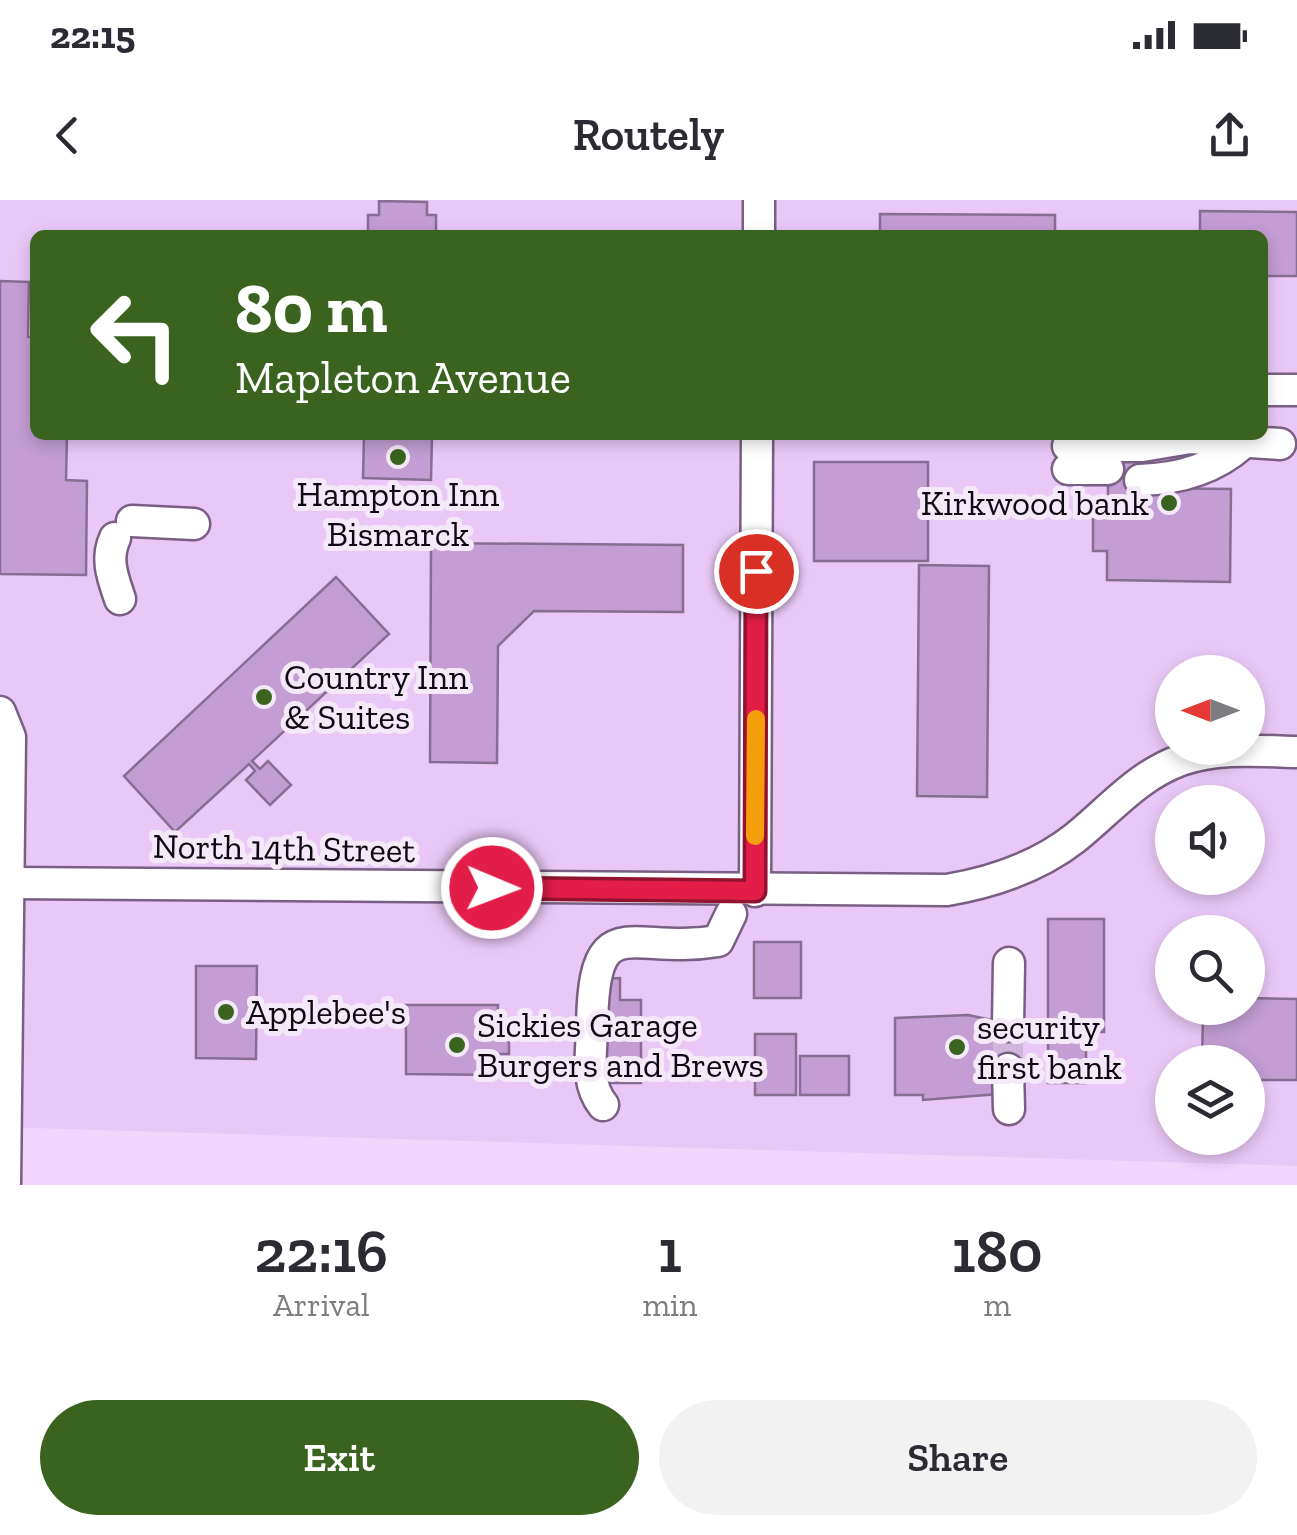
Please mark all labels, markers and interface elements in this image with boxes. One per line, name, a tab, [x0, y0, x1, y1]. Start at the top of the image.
text: 22:15	[50, 12, 135, 58]
icon: back	[40, 108, 95, 163]
text: Routely	[573, 108, 724, 162]
icon: share	[1202, 108, 1257, 163]
text: 80 m	[235, 266, 387, 350]
icon: left	[70, 270, 200, 400]
text: Mapleton Avenue	[235, 351, 571, 405]
marker: Hampton Inn Bismarck	[387, 446, 409, 468]
place label: Hampton Inn Bismarck	[297, 473, 499, 555]
place label: Kirkwood bank	[921, 482, 1149, 524]
marker: Kirkwood bank	[1158, 492, 1180, 514]
pin	[714, 529, 799, 614]
icon: arrive	[729, 544, 784, 599]
north arrow	[1155, 655, 1265, 765]
map controls	[1155, 655, 1265, 1155]
place label: Country Inn & Suites	[284, 656, 468, 738]
marker: Country Inn & Suites	[253, 686, 275, 708]
button: sound	[1155, 785, 1265, 895]
street label: North 14th Street	[152, 825, 416, 871]
position arrow	[440, 836, 544, 940]
button: search	[1155, 915, 1265, 1025]
place label: Applebee's	[246, 991, 406, 1033]
marker: Applebee's	[215, 1001, 237, 1023]
place label: Sickies Garage Burgers and Brews	[477, 1004, 764, 1086]
place label: security first bank	[977, 1006, 1122, 1088]
marker: Sickies Garage Burgers and Brews	[446, 1034, 468, 1056]
marker: security first bank	[946, 1036, 968, 1058]
button: layers	[1155, 1045, 1265, 1155]
text: 22:16	[254, 1215, 388, 1287]
text: 1	[658, 1215, 682, 1287]
text: 180	[952, 1215, 1043, 1287]
text: Arrival	[273, 1286, 369, 1324]
text: min	[643, 1286, 697, 1324]
text: m	[983, 1286, 1011, 1324]
button: Exit	[40, 1400, 639, 1515]
button: Share	[659, 1400, 1257, 1515]

